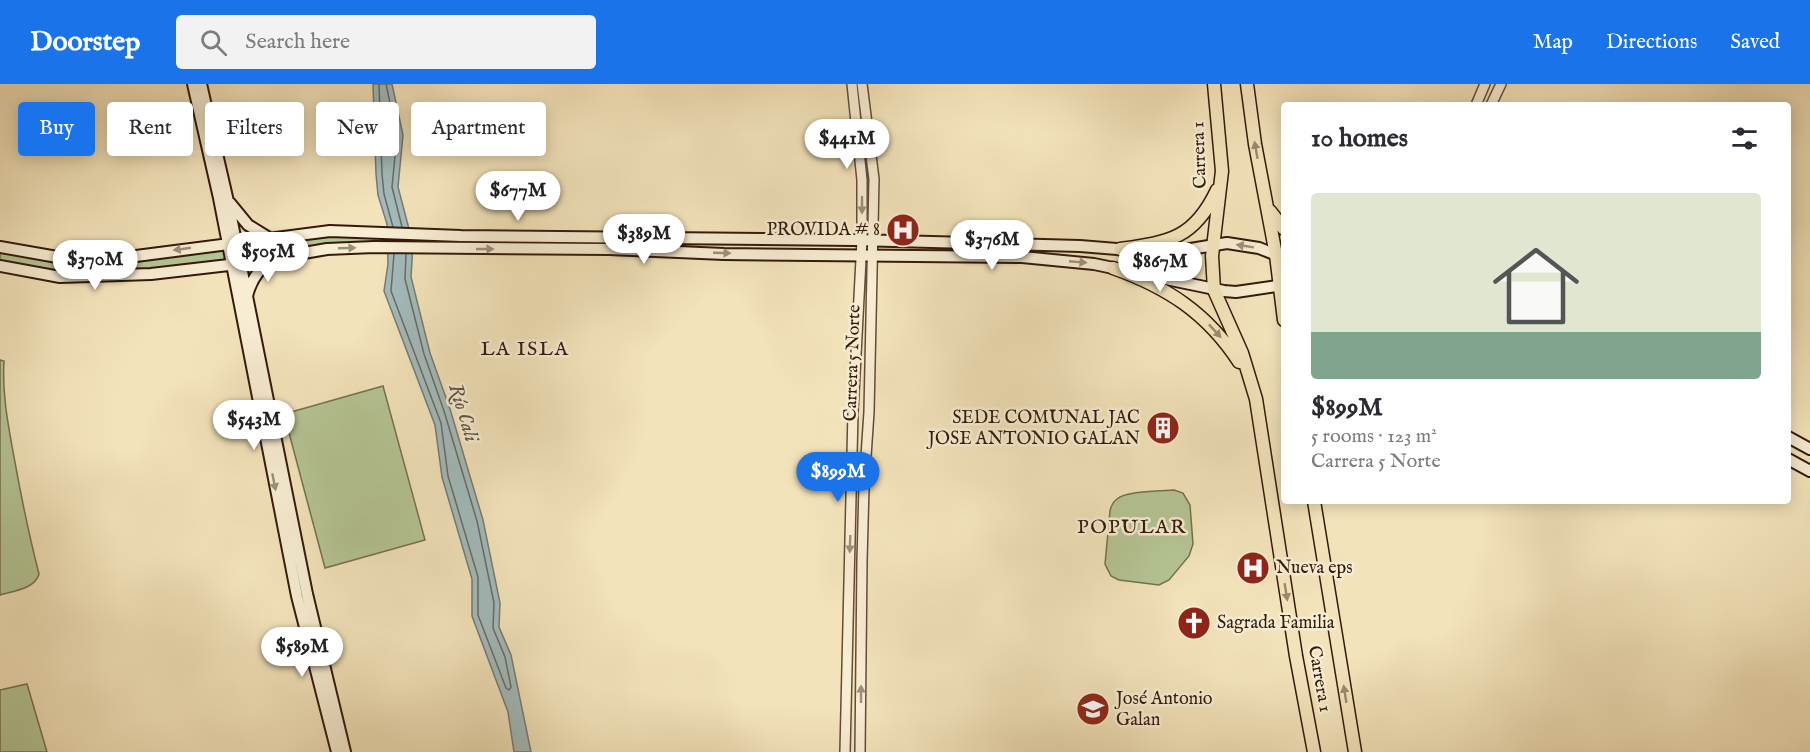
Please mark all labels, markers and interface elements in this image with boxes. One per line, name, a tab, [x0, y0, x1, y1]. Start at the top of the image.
search box	[176, 15, 596, 69]
text: Doorstep	[30, 25, 140, 60]
icon: search	[197, 26, 230, 59]
text: Search here	[245, 28, 350, 56]
text: Map	[1533, 29, 1573, 56]
text: Directions	[1606, 29, 1697, 56]
text: Saved	[1730, 29, 1780, 56]
chip: Buy	[18, 102, 95, 156]
chip: Rent	[107, 102, 193, 156]
chip: Filters	[205, 102, 304, 156]
chip: New	[316, 102, 399, 156]
chip: Apartment	[411, 102, 546, 156]
pin: $441M	[805, 119, 889, 170]
street label: Carrera 1	[1187, 121, 1213, 189]
text: 10 homes	[1311, 122, 1408, 155]
icon: filters	[1728, 122, 1761, 155]
text: $441M	[819, 126, 875, 151]
one-way arrow	[1251, 140, 1260, 159]
pin: $677M	[476, 171, 560, 222]
text: $677M	[489, 178, 547, 203]
one-way arrow	[857, 195, 867, 214]
hospital icon: PROVIDA # 8	[885, 212, 921, 248]
pin: $389M	[602, 214, 686, 265]
place label: PROVIDA # 8	[766, 219, 880, 242]
pin: $376M	[950, 220, 1034, 271]
text: $389M	[617, 221, 671, 246]
text: $376M	[964, 227, 1020, 252]
pin: $505M	[226, 232, 310, 283]
icon: home	[1482, 232, 1590, 340]
text: $505M	[241, 239, 295, 264]
pin: $370M	[53, 240, 137, 291]
one-way arrow	[1235, 241, 1254, 250]
pin: $867M	[1118, 242, 1202, 293]
one-way arrow	[337, 243, 356, 253]
one-way arrow	[476, 244, 495, 253]
one-way arrow	[172, 245, 191, 254]
text: $370M	[67, 247, 123, 272]
one-way arrow	[713, 249, 732, 258]
text: $867M	[1132, 249, 1188, 274]
one-way arrow	[1069, 257, 1088, 267]
street label: Carrera 5 Norte	[839, 304, 867, 422]
one-way arrow	[1208, 323, 1222, 338]
district label: LA ISLA	[480, 337, 570, 362]
water label: Río Cali	[442, 381, 484, 446]
text: $899M	[1311, 391, 1383, 424]
pin: $543M	[212, 400, 296, 451]
text: $543M	[227, 407, 281, 432]
place label: SEDE COMUNAL JAC JOSE ANTONIO GALAN	[926, 407, 1140, 451]
building icon: SEDE COMUNAL JAC JOSE ANTONIO GALAN	[1145, 410, 1181, 446]
text: 5 rooms · 123 m²	[1311, 424, 1437, 449]
text: Carrera 5 Norte	[1311, 449, 1441, 474]
pin: $899M	[796, 452, 880, 503]
text: $899M	[810, 459, 866, 484]
one-way arrow	[270, 473, 279, 492]
district label: POPULAR	[1077, 515, 1187, 540]
one-way arrow	[845, 534, 854, 553]
hospital icon: Nueva eps	[1235, 550, 1271, 586]
place label: Nueva eps	[1276, 557, 1353, 580]
one-way arrow	[1282, 582, 1291, 601]
church icon: Sagrada Familia	[1176, 605, 1212, 641]
place label: Sagrada Familia	[1217, 612, 1335, 635]
pin: $589M	[260, 627, 344, 678]
text: $589M	[275, 634, 329, 659]
street label: Carrera 1	[1302, 644, 1336, 714]
one-way arrow	[856, 684, 866, 703]
one-way arrow	[1340, 685, 1349, 704]
place label: José Antonio Galan	[1114, 688, 1213, 732]
school or university icon: José Antonio Galan	[1075, 691, 1111, 727]

